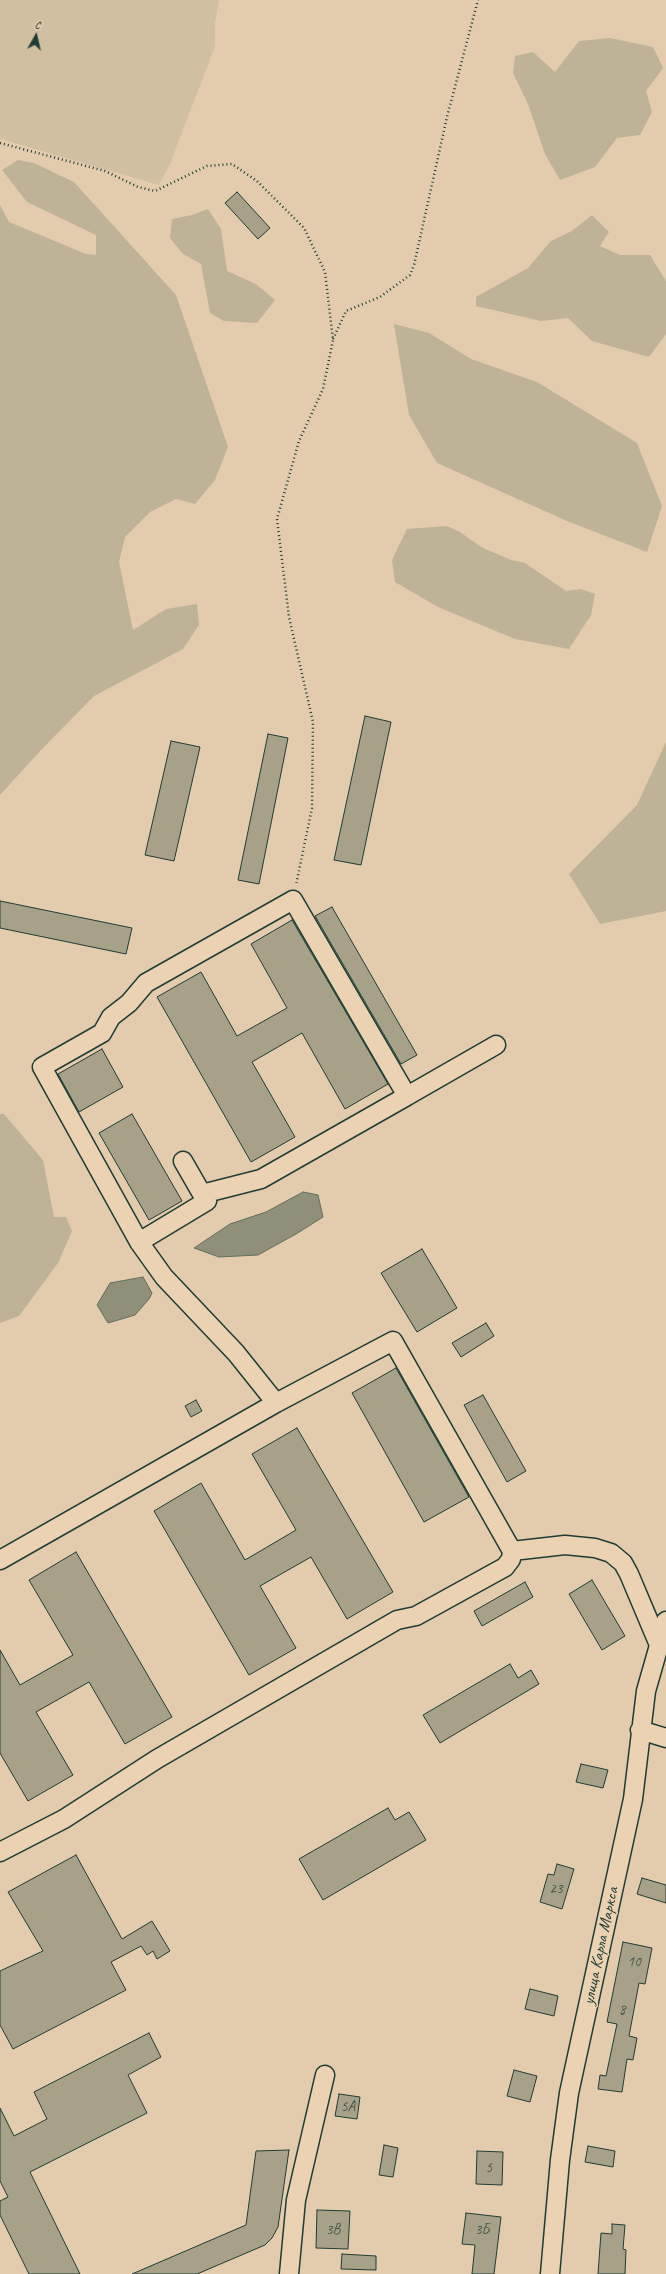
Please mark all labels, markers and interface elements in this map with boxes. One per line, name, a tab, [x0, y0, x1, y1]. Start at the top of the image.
north arrow	[16, 16, 56, 56]
text: С	[34, 17, 41, 31]
house number: 23	[549, 1880, 563, 1898]
street label: улица Карла Маркса	[579, 1885, 623, 2007]
house number: 10	[627, 1953, 641, 1971]
house number: 8	[619, 2001, 625, 2019]
house number: 5А	[341, 2098, 355, 2116]
house number: 5	[486, 2159, 492, 2177]
house number: 3В	[326, 2221, 340, 2239]
house number: 3Б	[475, 2221, 489, 2239]

